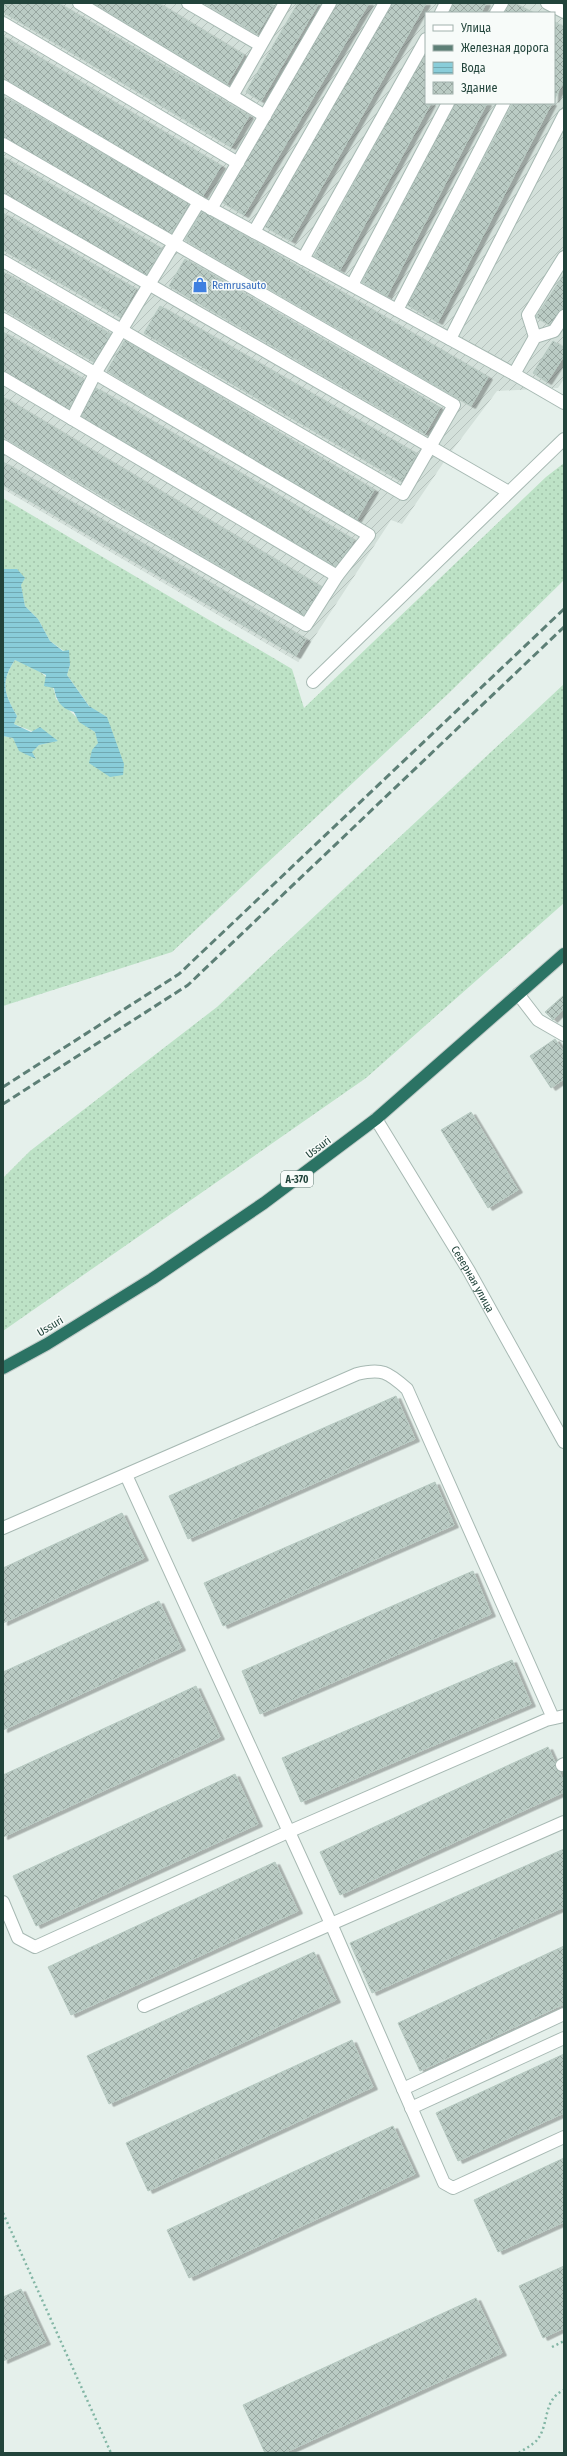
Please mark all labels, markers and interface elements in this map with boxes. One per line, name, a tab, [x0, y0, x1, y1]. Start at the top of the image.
legend	[425, 12, 555, 104]
text: Улица	[460, 21, 491, 35]
text: Железная дорога	[461, 41, 549, 55]
text: Вода	[461, 61, 486, 75]
text: Здание	[461, 81, 497, 95]
shop icon: Remrusauto	[191, 276, 209, 294]
place label: Remrusauto	[212, 279, 267, 292]
street label: Ussuri	[303, 1134, 334, 1161]
road number: А-370	[281, 1171, 313, 1187]
street label: Северная улица	[448, 1244, 497, 1315]
street label: Ussuri	[35, 1314, 66, 1339]

